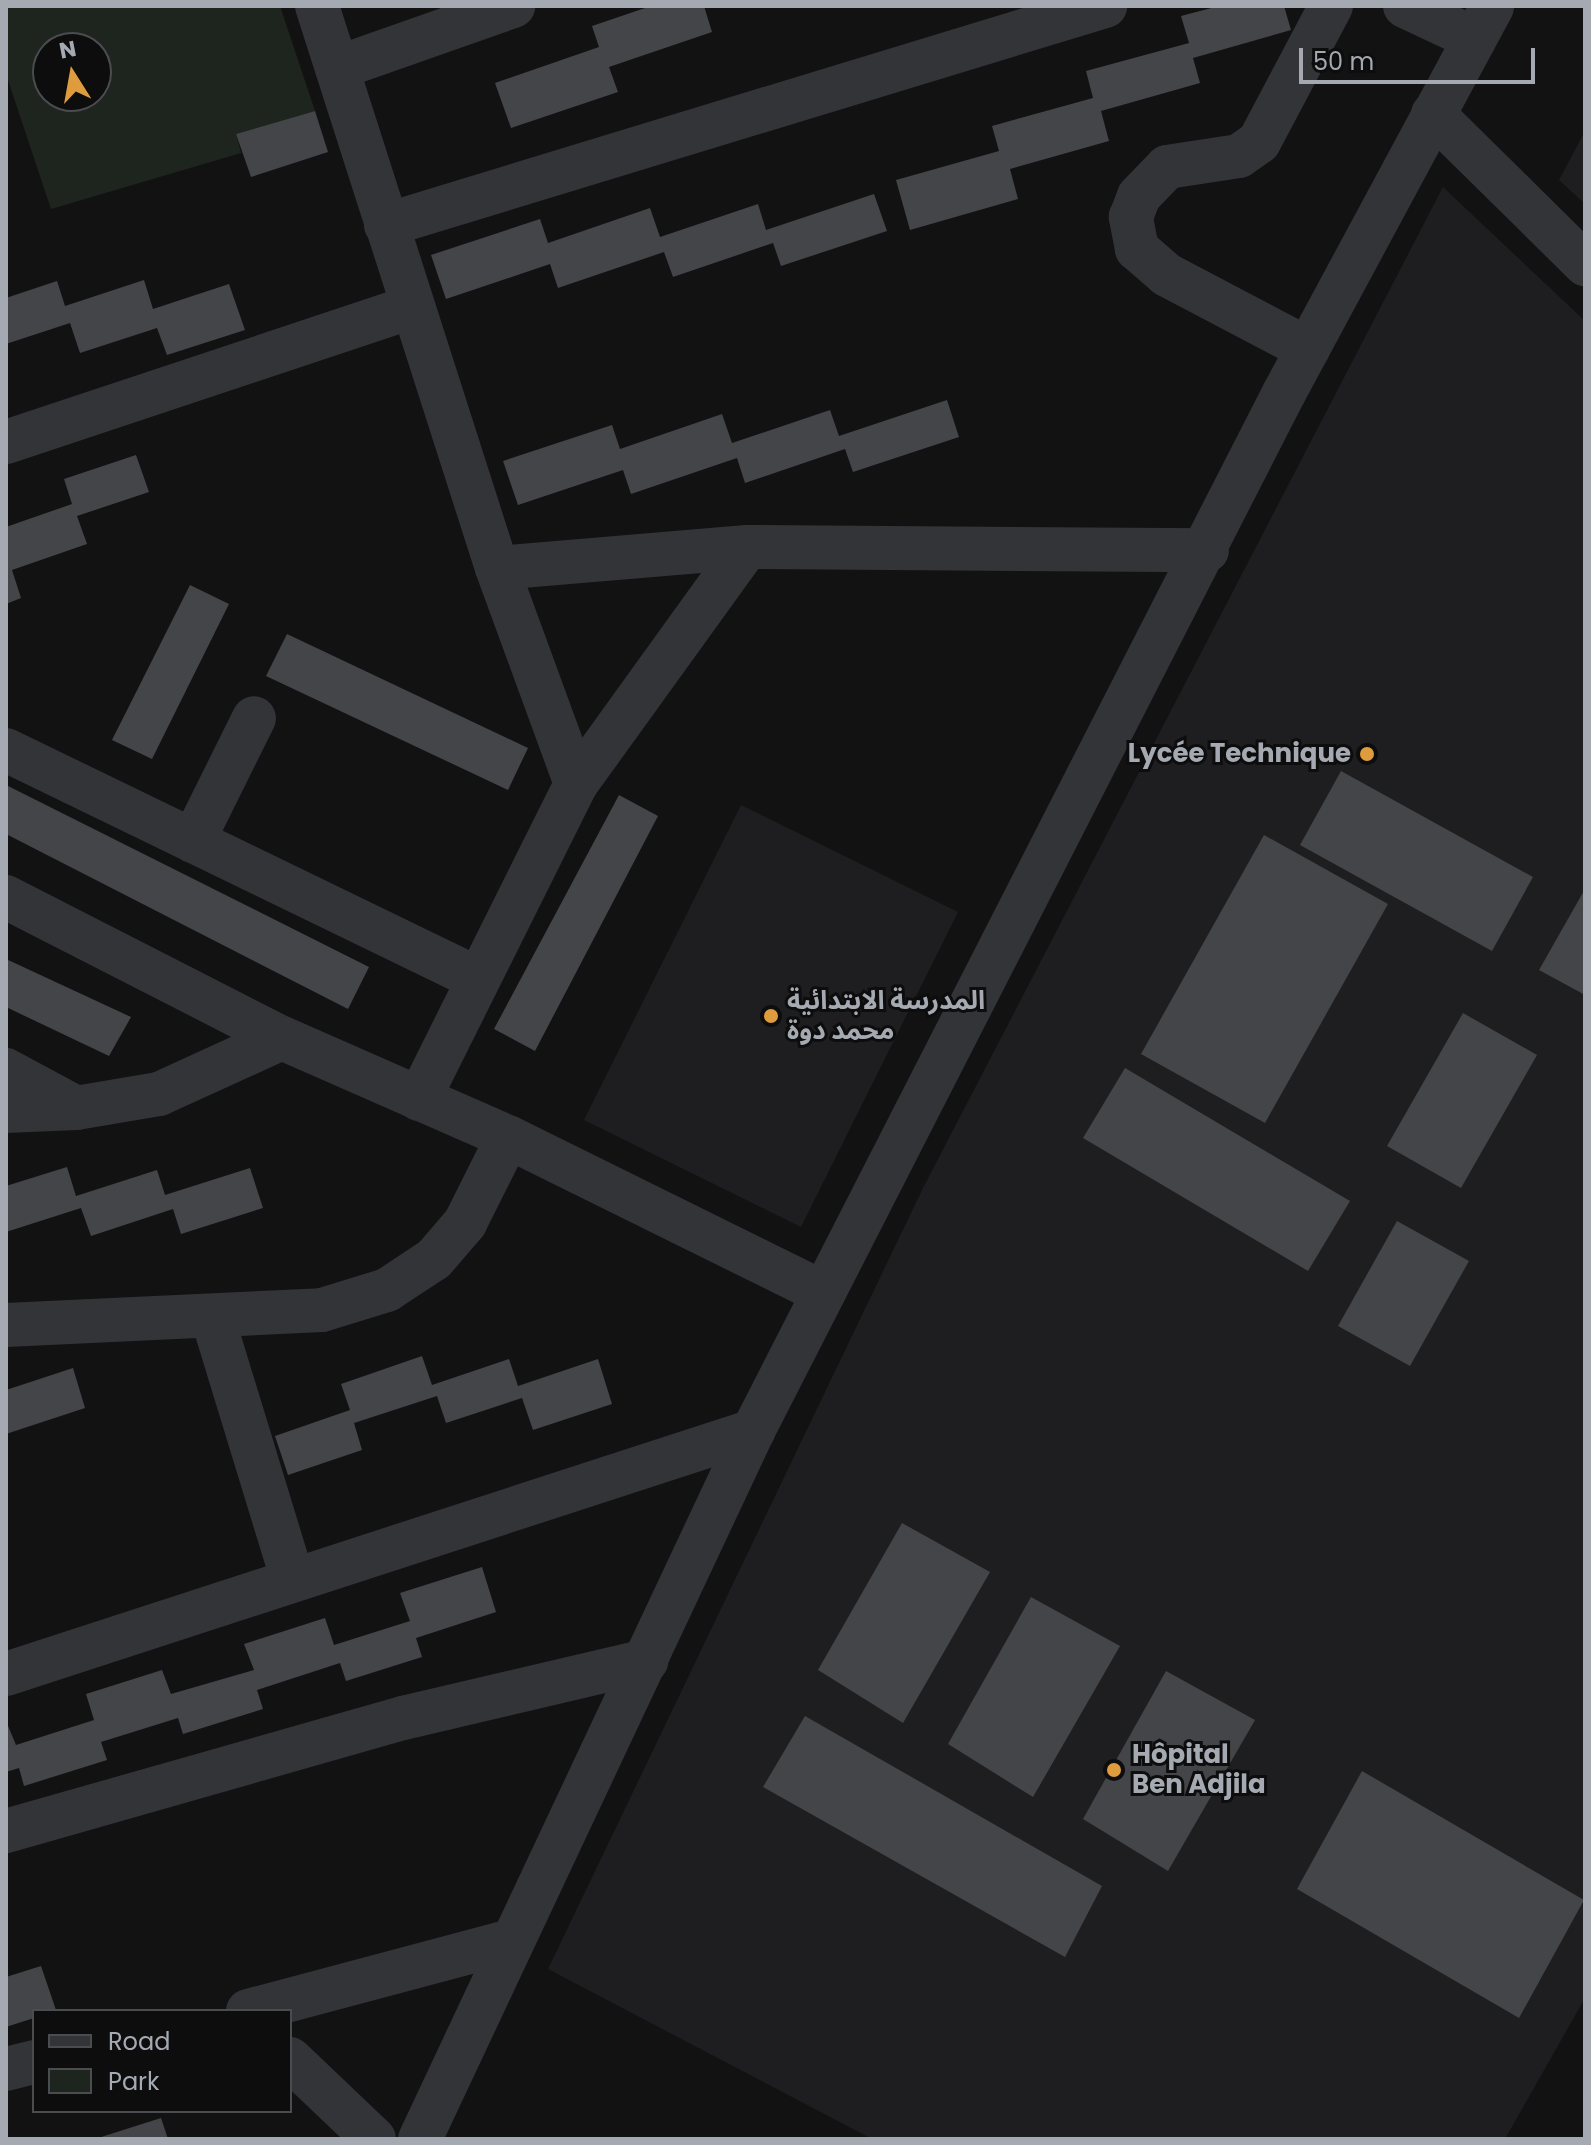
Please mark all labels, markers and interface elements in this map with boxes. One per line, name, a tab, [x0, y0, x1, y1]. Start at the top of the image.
north arrow	[32, 32, 112, 112]
scale bar	[1303, 32, 1539, 82]
text: N	[57, 33, 79, 67]
text: 50 m	[1313, 45, 1374, 78]
place label: Lycée Technique	[1128, 738, 1351, 770]
marker: Lycée Technique	[1358, 745, 1376, 763]
place label: المدرسة الابتدائية محمد دوة	[787, 985, 985, 1046]
marker: المدرسة الابتدائية محمد دوة	[762, 1007, 780, 1025]
place label: Hôpital Ben Adjila	[1132, 1739, 1266, 1800]
marker: Hôpital Ben Adjila	[1103, 1759, 1125, 1781]
legend	[32, 2009, 292, 2113]
text: Road	[108, 2025, 170, 2058]
text: Park	[108, 2065, 159, 2098]

